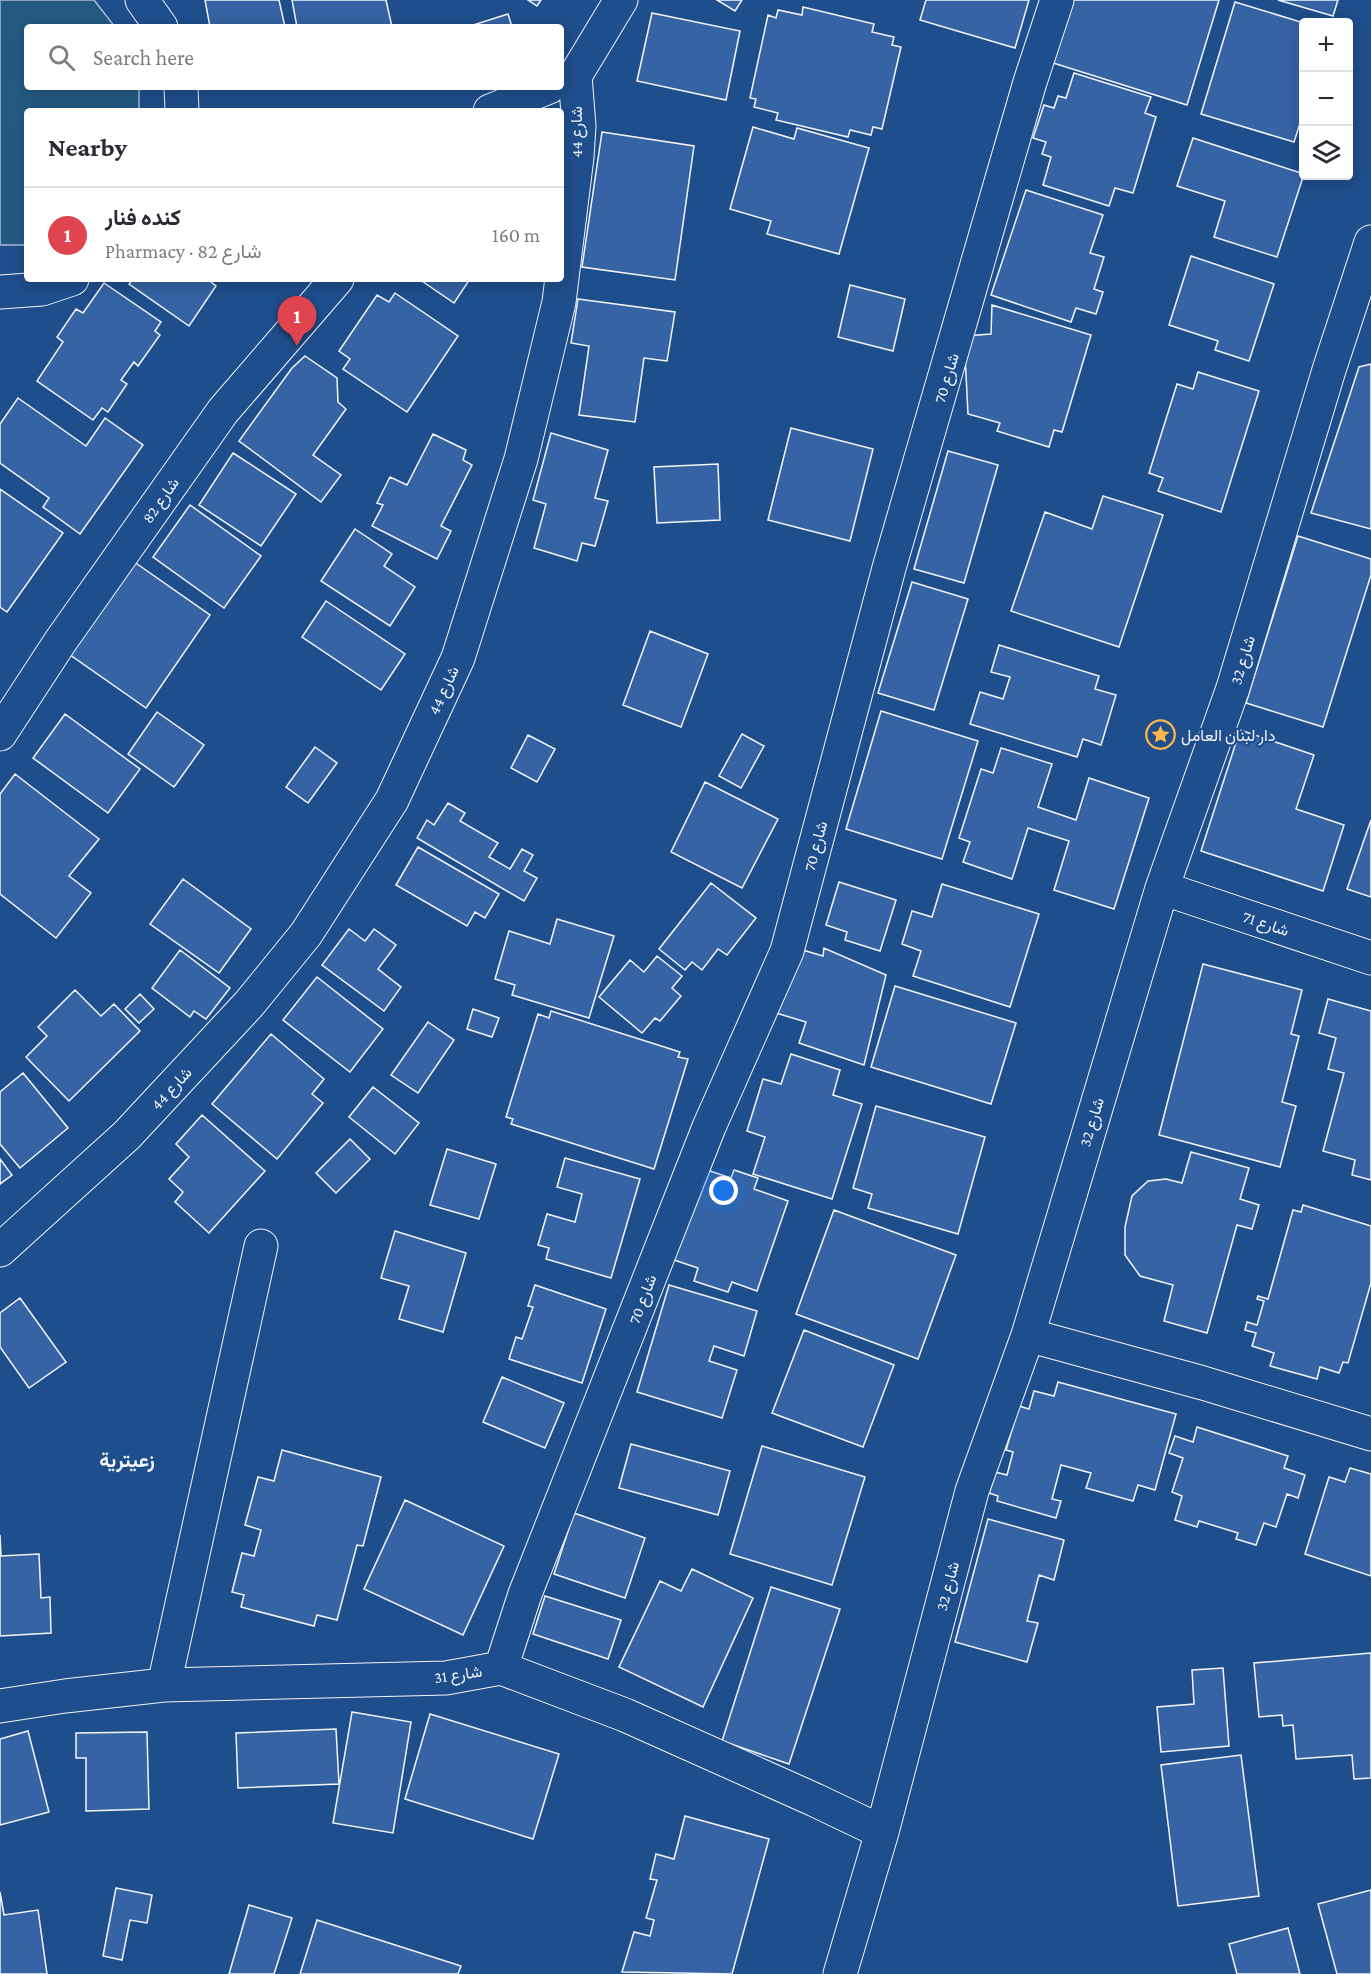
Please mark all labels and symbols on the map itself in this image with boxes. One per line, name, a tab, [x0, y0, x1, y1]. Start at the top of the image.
street label: شارع 44	[568, 106, 588, 158]
pin: 1	[278, 296, 316, 346]
street label: شارع 70	[931, 351, 965, 406]
street label: شارع 82	[139, 474, 185, 528]
street label: شارع 32	[1227, 634, 1261, 688]
street label: شارع 44	[425, 663, 465, 718]
place icon: دار لبنان العامل	[1144, 719, 1176, 751]
place label: دار لبنان العامل	[1181, 727, 1275, 746]
street label: شارع 70	[801, 819, 833, 874]
street label: شارع 71	[1239, 908, 1291, 942]
street label: شارع 44	[148, 1064, 197, 1115]
street label: شارع 32	[1076, 1096, 1110, 1150]
your location	[709, 1176, 738, 1205]
street label: شارع 70	[625, 1272, 662, 1327]
district label: زعيترية	[99, 1449, 155, 1473]
street label: شارع 32	[933, 1560, 965, 1613]
street label: شارع 31	[433, 1663, 483, 1689]

